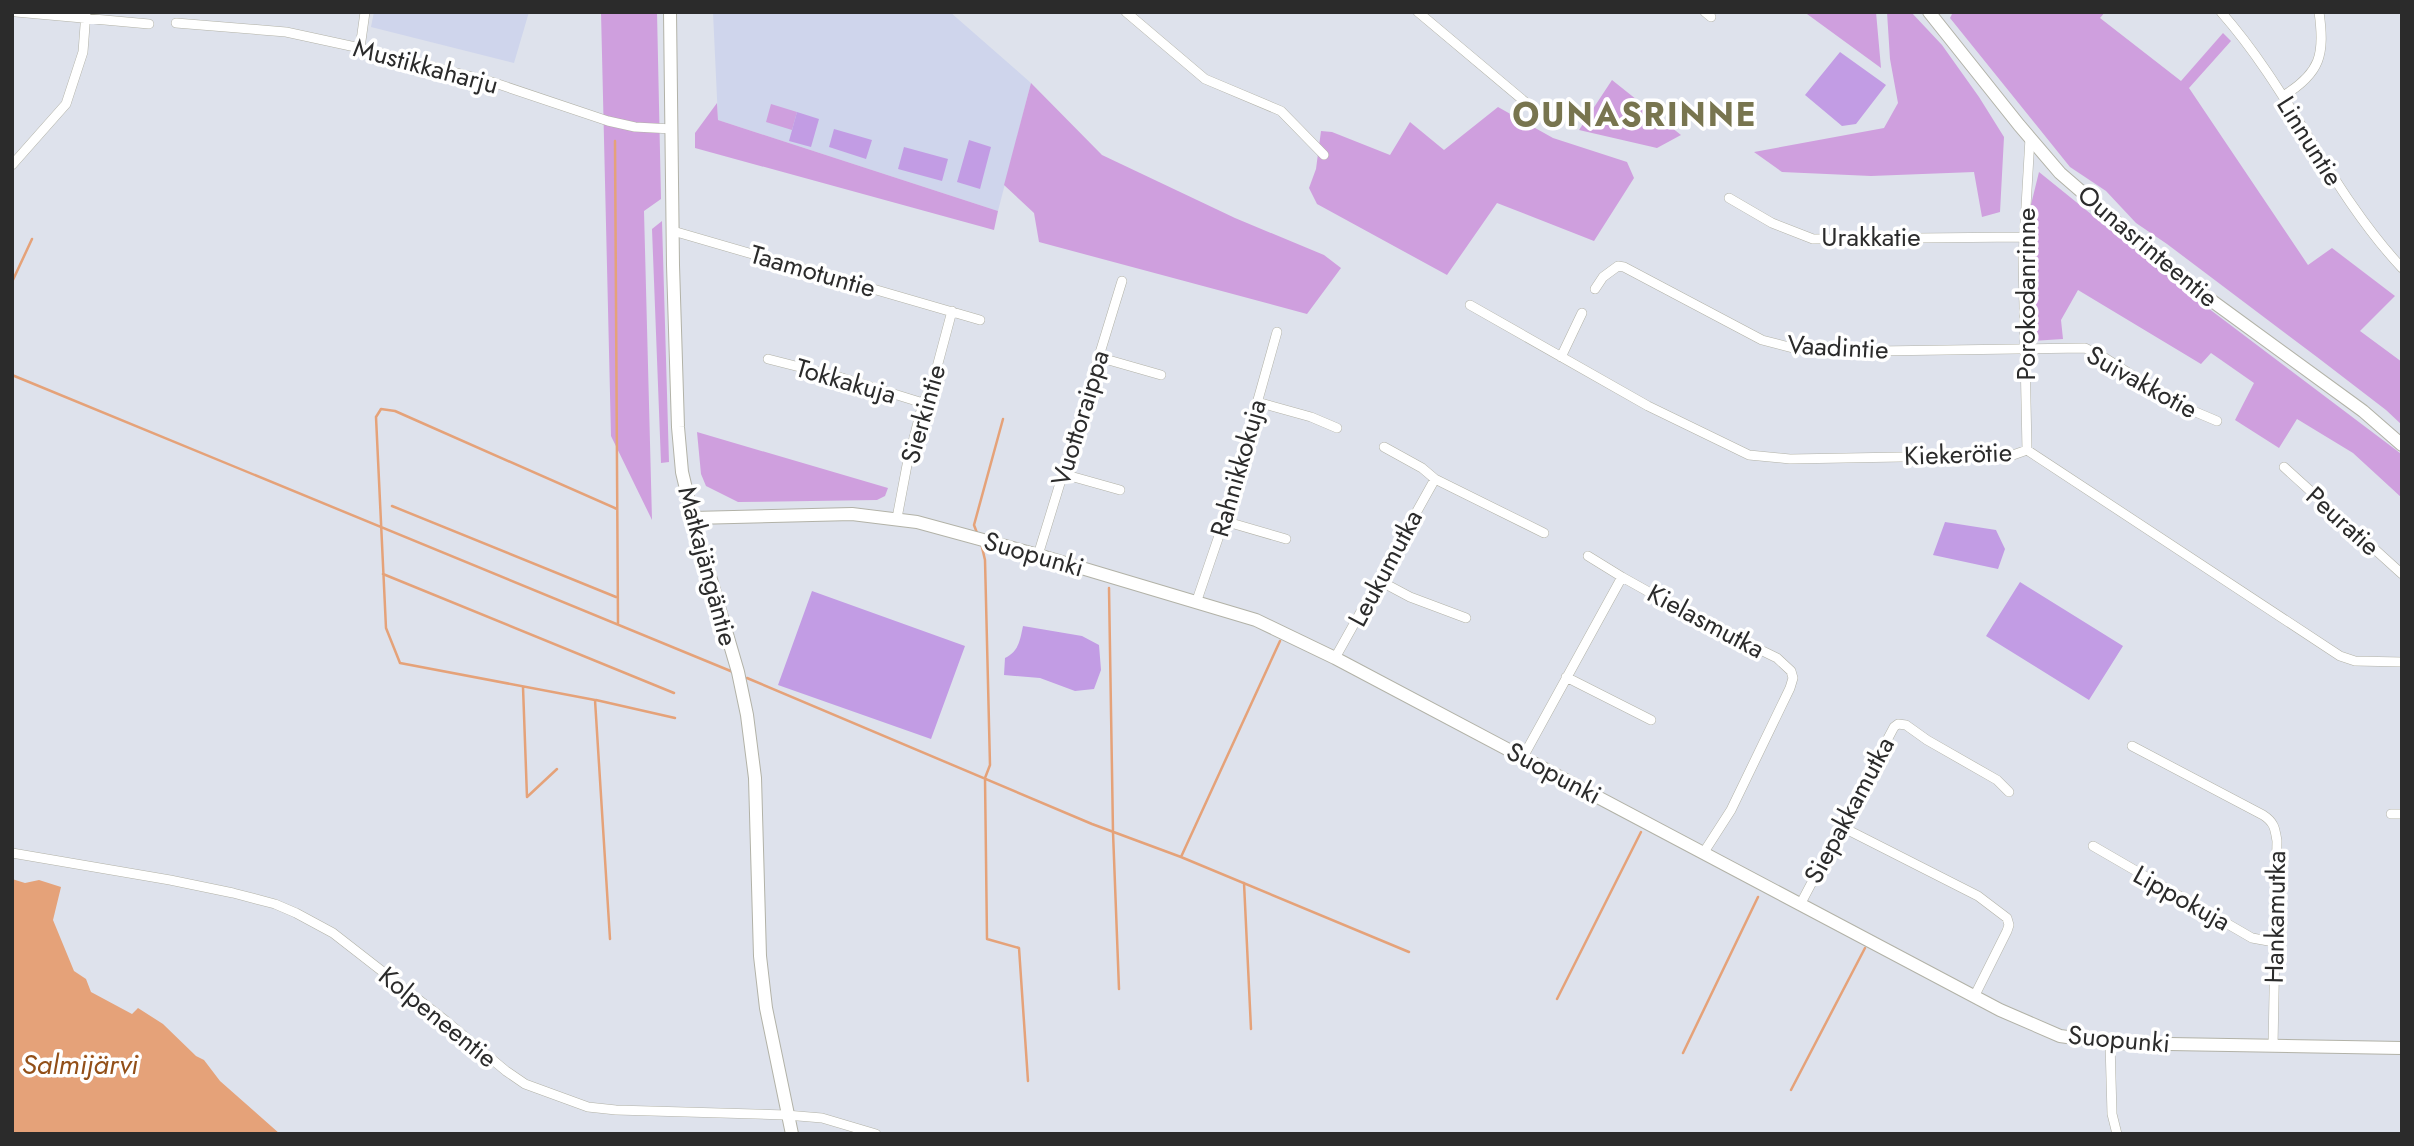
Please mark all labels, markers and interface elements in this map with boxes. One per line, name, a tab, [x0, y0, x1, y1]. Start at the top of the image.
street label: Mustikkaharju	[349, 28, 503, 104]
street label: Linnuntie	[2268, 89, 2352, 193]
district label: OUNASRINNE	[1512, 91, 1758, 138]
street label: Ounasrinteentie	[2069, 176, 2227, 316]
street label: Porokodanrinne	[2007, 208, 2045, 380]
street label: Urakkatie	[1821, 218, 1921, 256]
street label: Taamotuntie	[746, 235, 880, 307]
street label: Vaadintie	[1786, 325, 1890, 369]
street label: Suivakkotie	[2080, 336, 2204, 428]
street label: Vuottoraippa	[1041, 345, 1119, 491]
street label: Tokkakuja	[791, 349, 901, 413]
street label: Sierkintie	[891, 360, 955, 468]
street label: Rahnikkokuja	[1200, 395, 1276, 541]
street label: Kiekerötie	[1903, 433, 2013, 475]
street label: Peuratie	[2297, 477, 2389, 565]
street label: Matkajängäntie	[668, 482, 748, 650]
street label: Leukumutka	[1338, 503, 1432, 633]
street label: Suopunki	[980, 522, 1088, 586]
street label: Kielasmutka	[1641, 574, 1771, 668]
street label: Siepakkamutka	[1794, 730, 1904, 890]
street label: Suopunki	[1500, 732, 1608, 814]
street label: Hankamutka	[2255, 850, 2295, 984]
street label: Lippokuja	[2126, 856, 2238, 940]
street label: Kolpeneentie	[371, 957, 505, 1077]
street label: Suopunki	[2066, 1016, 2172, 1062]
water label: Salmijärvi	[22, 1044, 139, 1085]

